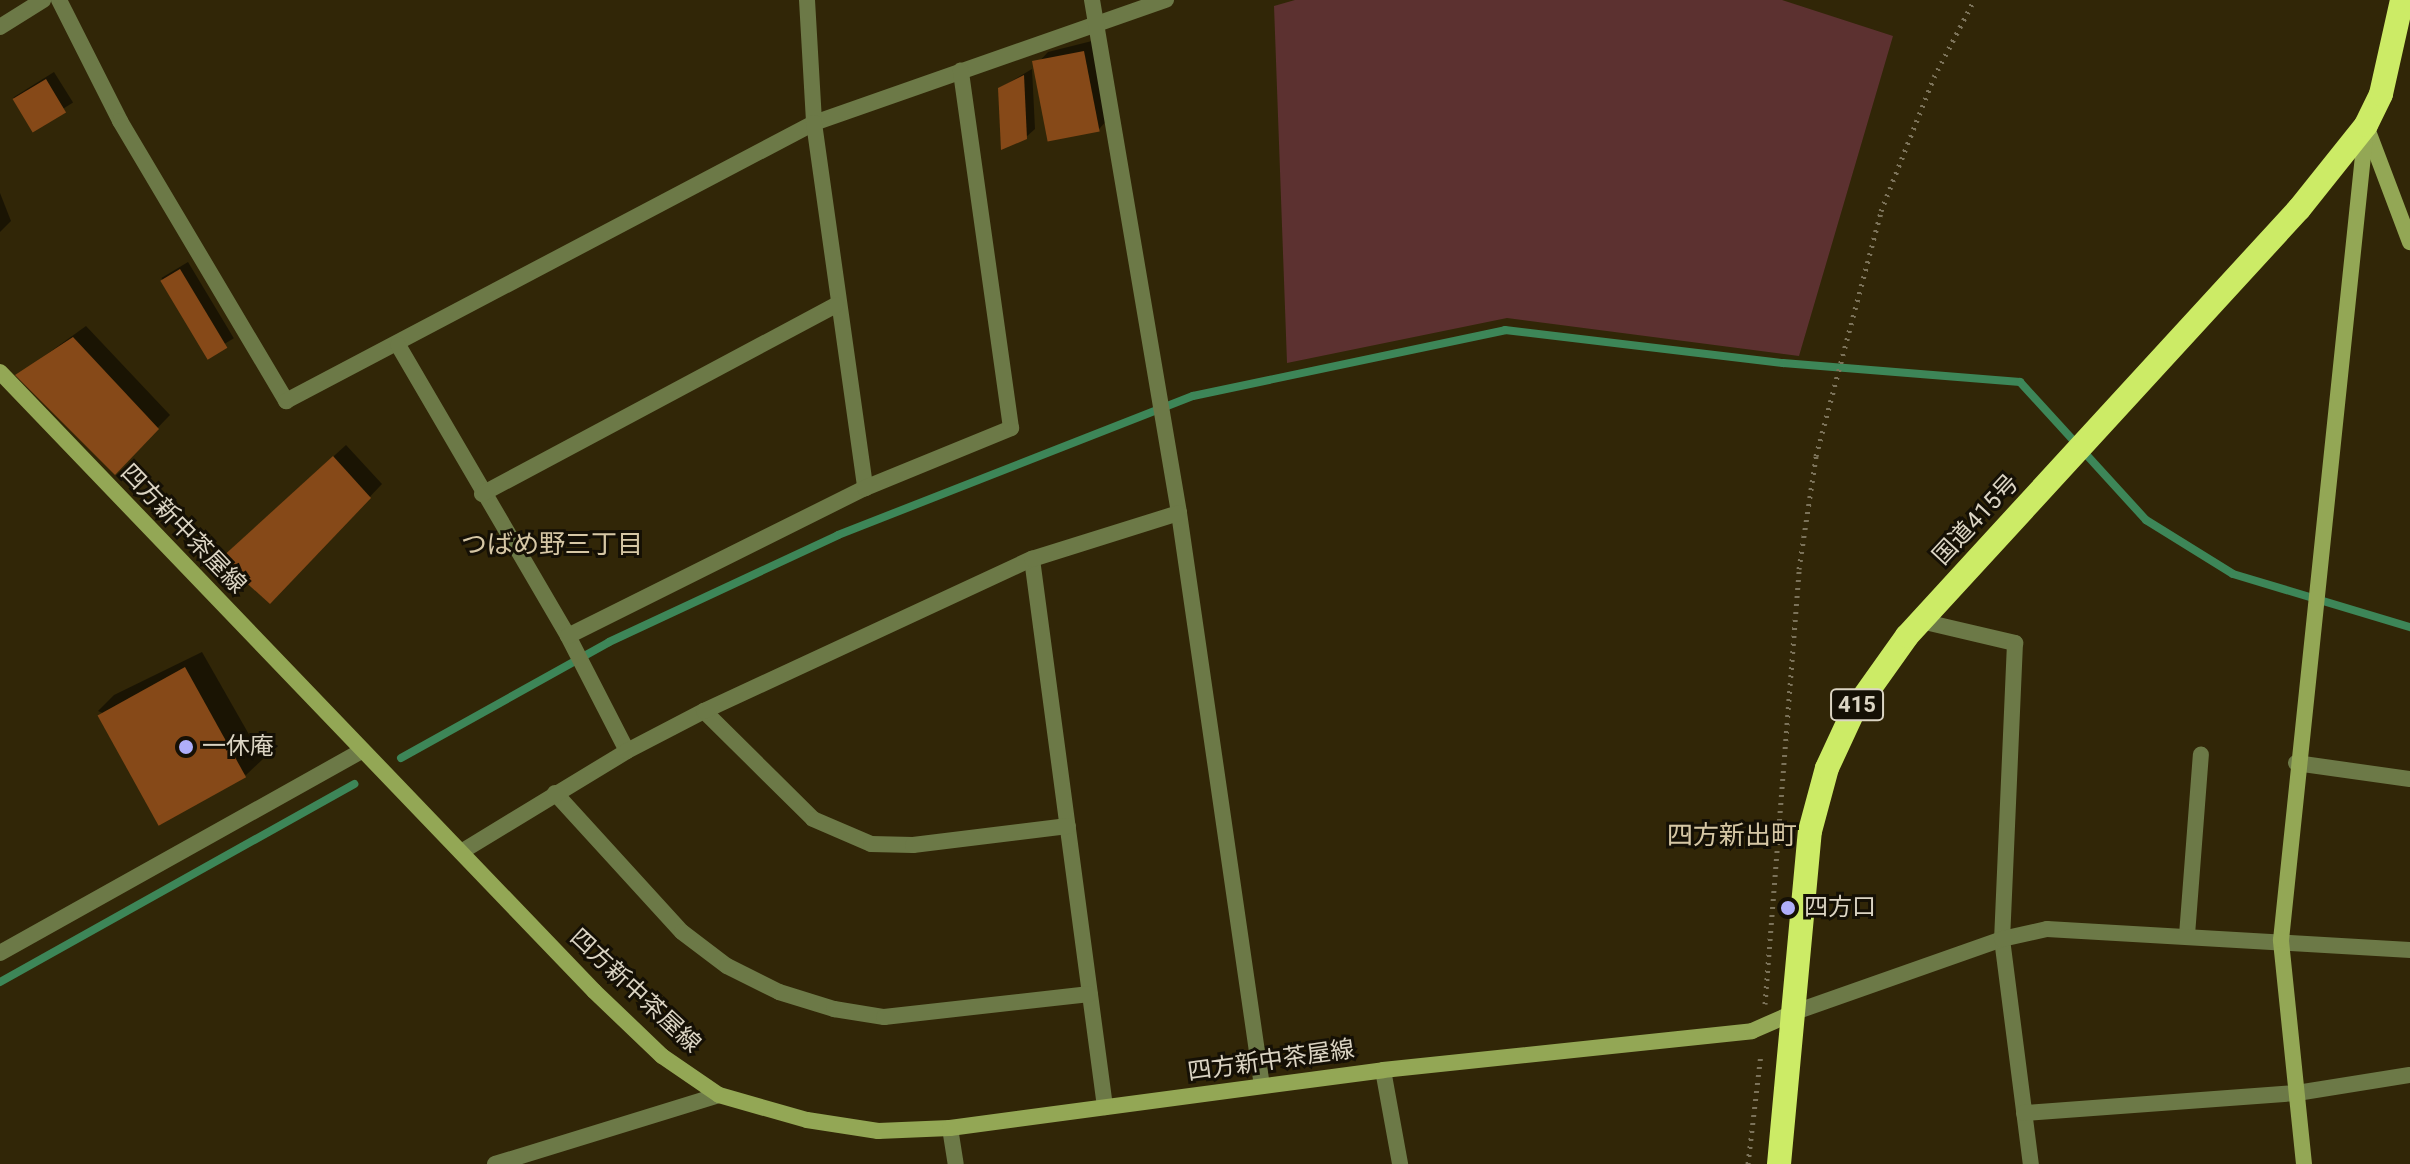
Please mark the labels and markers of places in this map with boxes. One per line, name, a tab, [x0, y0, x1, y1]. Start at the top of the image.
place label: 一休庵	[202, 733, 274, 761]
marker: 一休庵	[177, 738, 195, 756]
place label: 四方口	[1804, 894, 1876, 922]
marker: 四方口	[1779, 899, 1797, 917]

